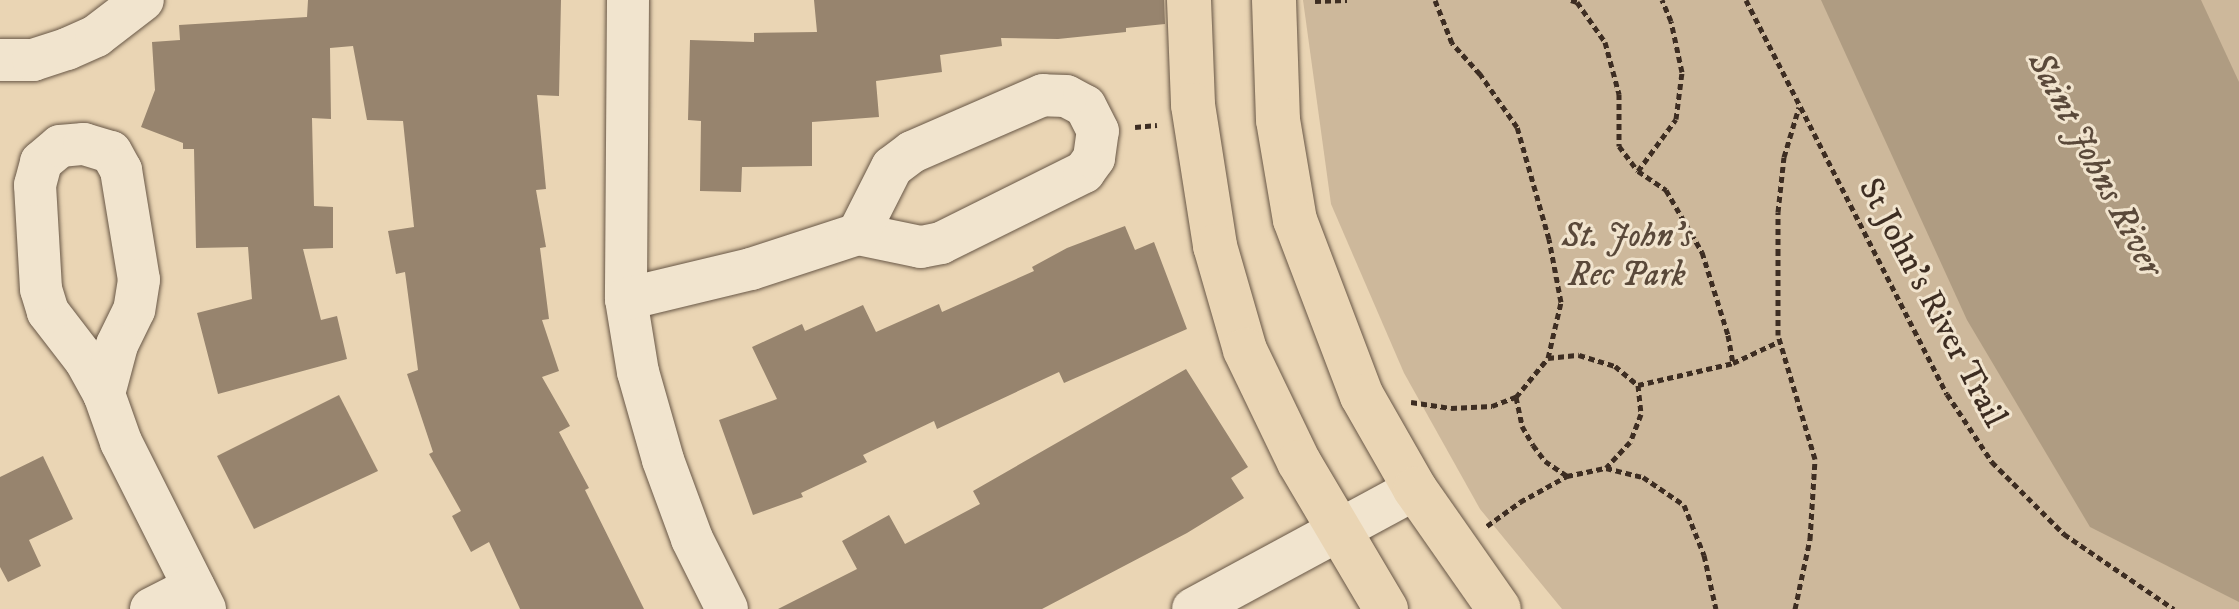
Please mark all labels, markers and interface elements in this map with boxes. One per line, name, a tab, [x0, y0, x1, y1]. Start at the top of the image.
water label: Saint Johns River	[2018, 44, 2172, 284]
street label: St John's River Trail	[1849, 172, 2015, 434]
park label: St. John's Rec Park	[1562, 216, 1692, 296]

